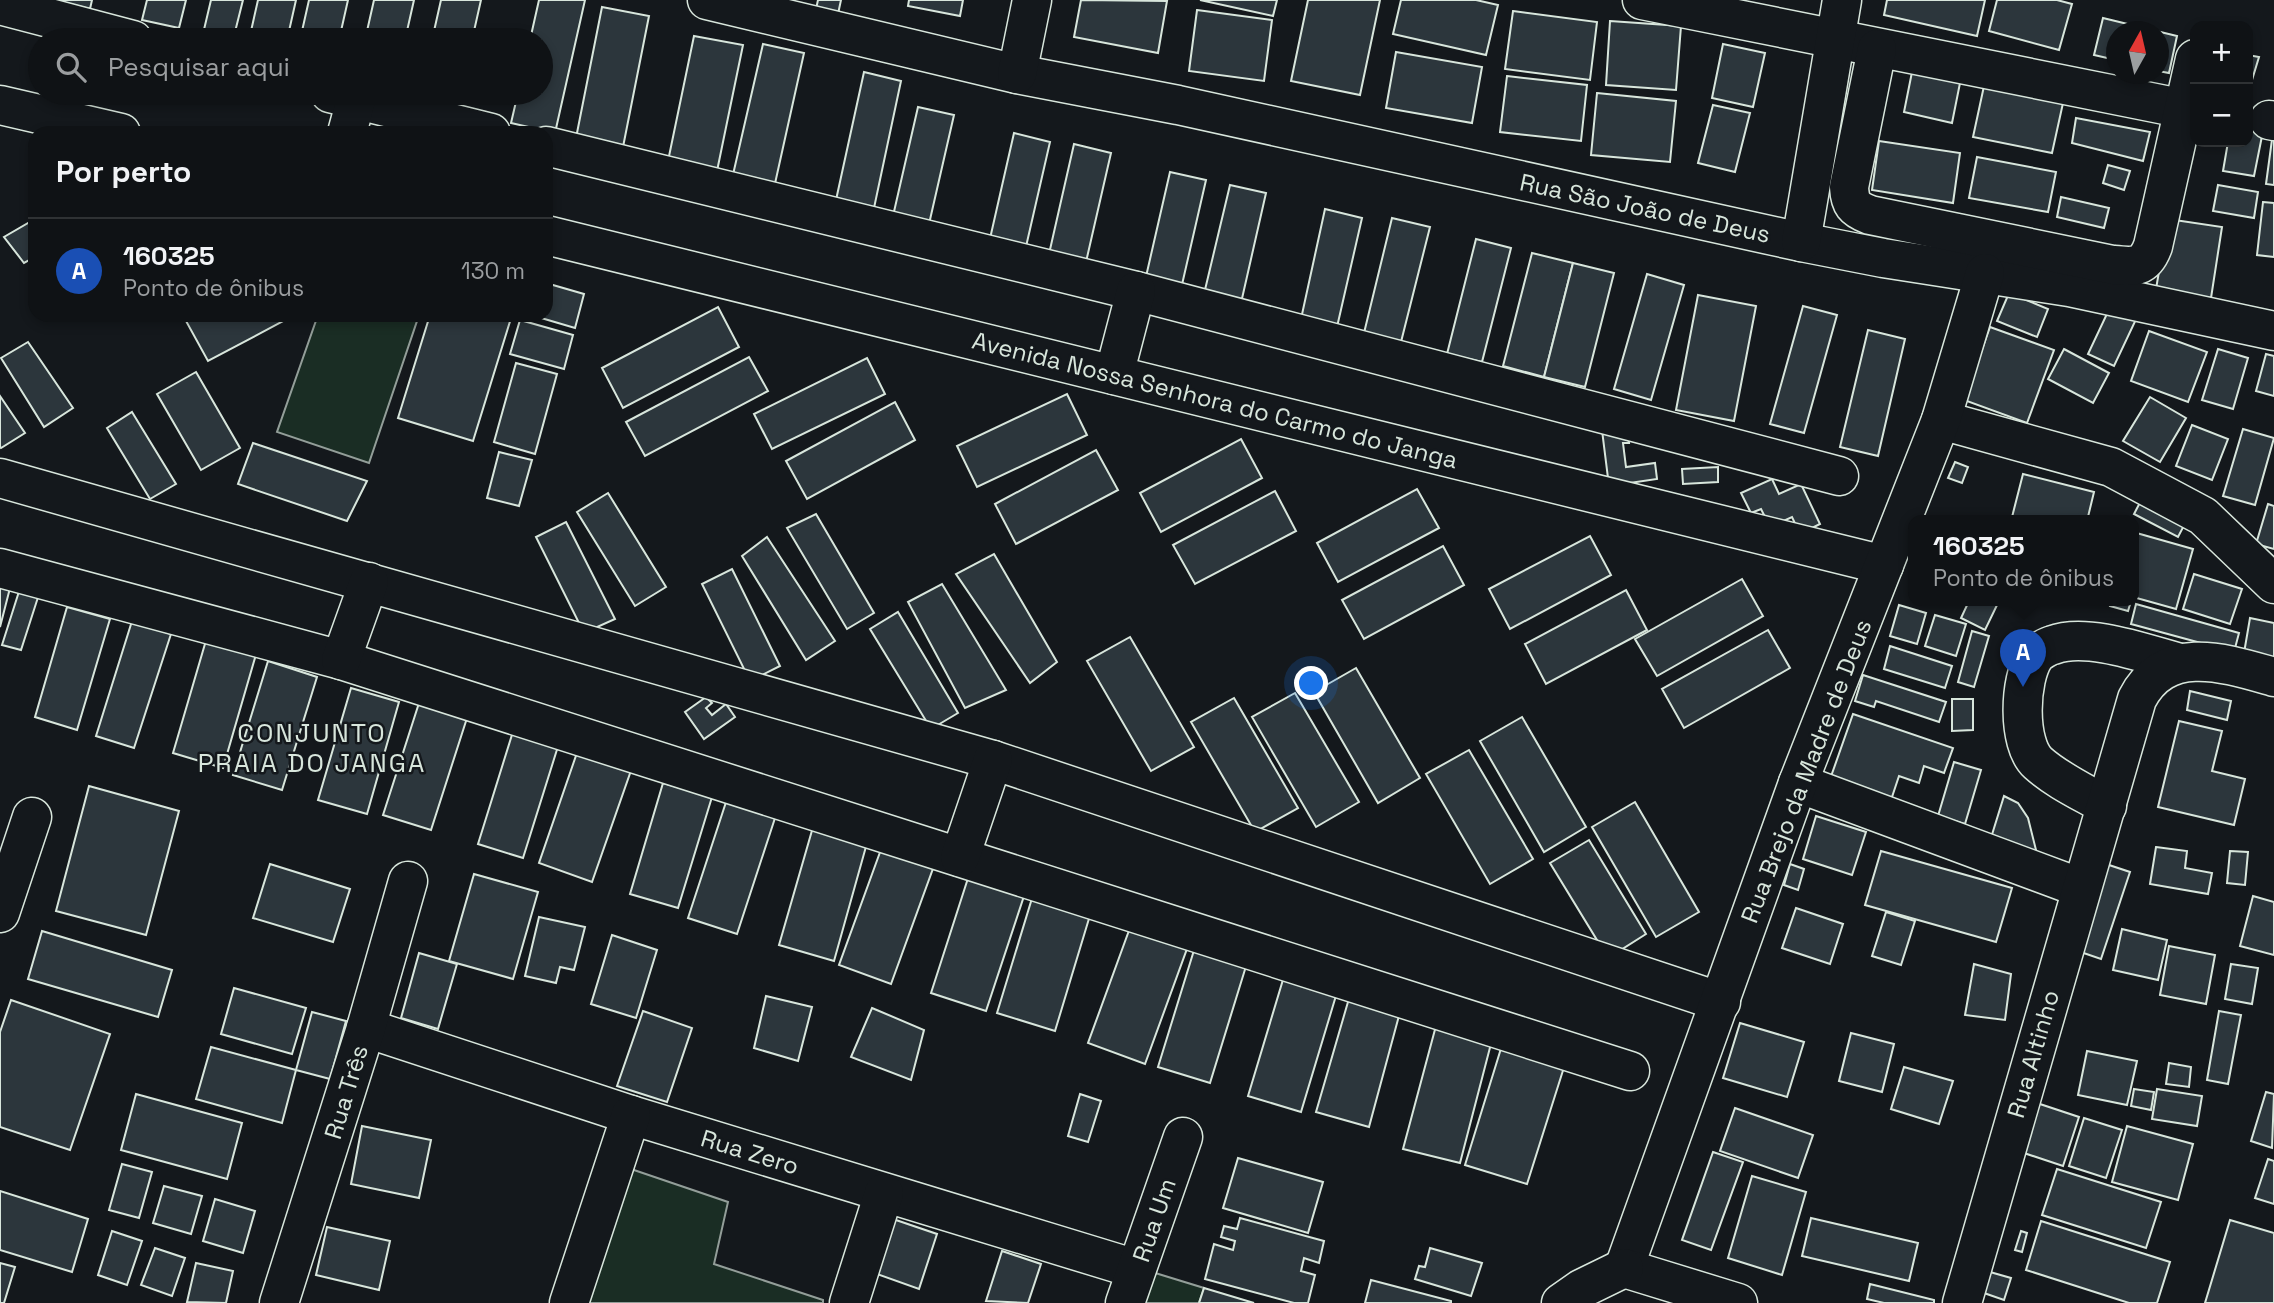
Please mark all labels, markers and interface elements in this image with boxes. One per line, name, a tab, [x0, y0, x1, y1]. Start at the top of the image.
north arrow	[2106, 21, 2169, 84]
map controls	[2190, 21, 2253, 147]
button: +	[2190, 21, 2253, 84]
search box	[28, 28, 553, 105]
icon: search	[52, 48, 90, 86]
text: Pesquisar aqui	[108, 50, 290, 84]
button: −	[2190, 84, 2253, 147]
text: Por perto	[56, 152, 191, 191]
street label: Rua São João de Deus	[1517, 166, 1773, 250]
text: 160325	[123, 239, 215, 273]
text: A	[72, 256, 86, 286]
text: 130 m	[461, 256, 525, 286]
text: Ponto de ônibus	[123, 273, 304, 303]
street label: Avenida Nossa Senhora do Carmo do Janga	[969, 325, 1461, 475]
popup	[1908, 515, 2139, 606]
text: 160325	[1933, 529, 2025, 563]
text: Ponto de ônibus	[1933, 563, 2114, 593]
street label: Rua Brejo da Madre de Deus	[1734, 615, 1878, 927]
pin: A	[2000, 629, 2046, 687]
your location	[1294, 666, 1328, 700]
district label: CONJUNTO PRAIA DO JANGA	[198, 716, 426, 780]
street label: Rua Altinho	[2000, 986, 2066, 1122]
street label: Rua Três	[317, 1041, 375, 1143]
street label: Rua Zero	[697, 1122, 803, 1182]
street label: Rua Um	[1125, 1174, 1183, 1266]

